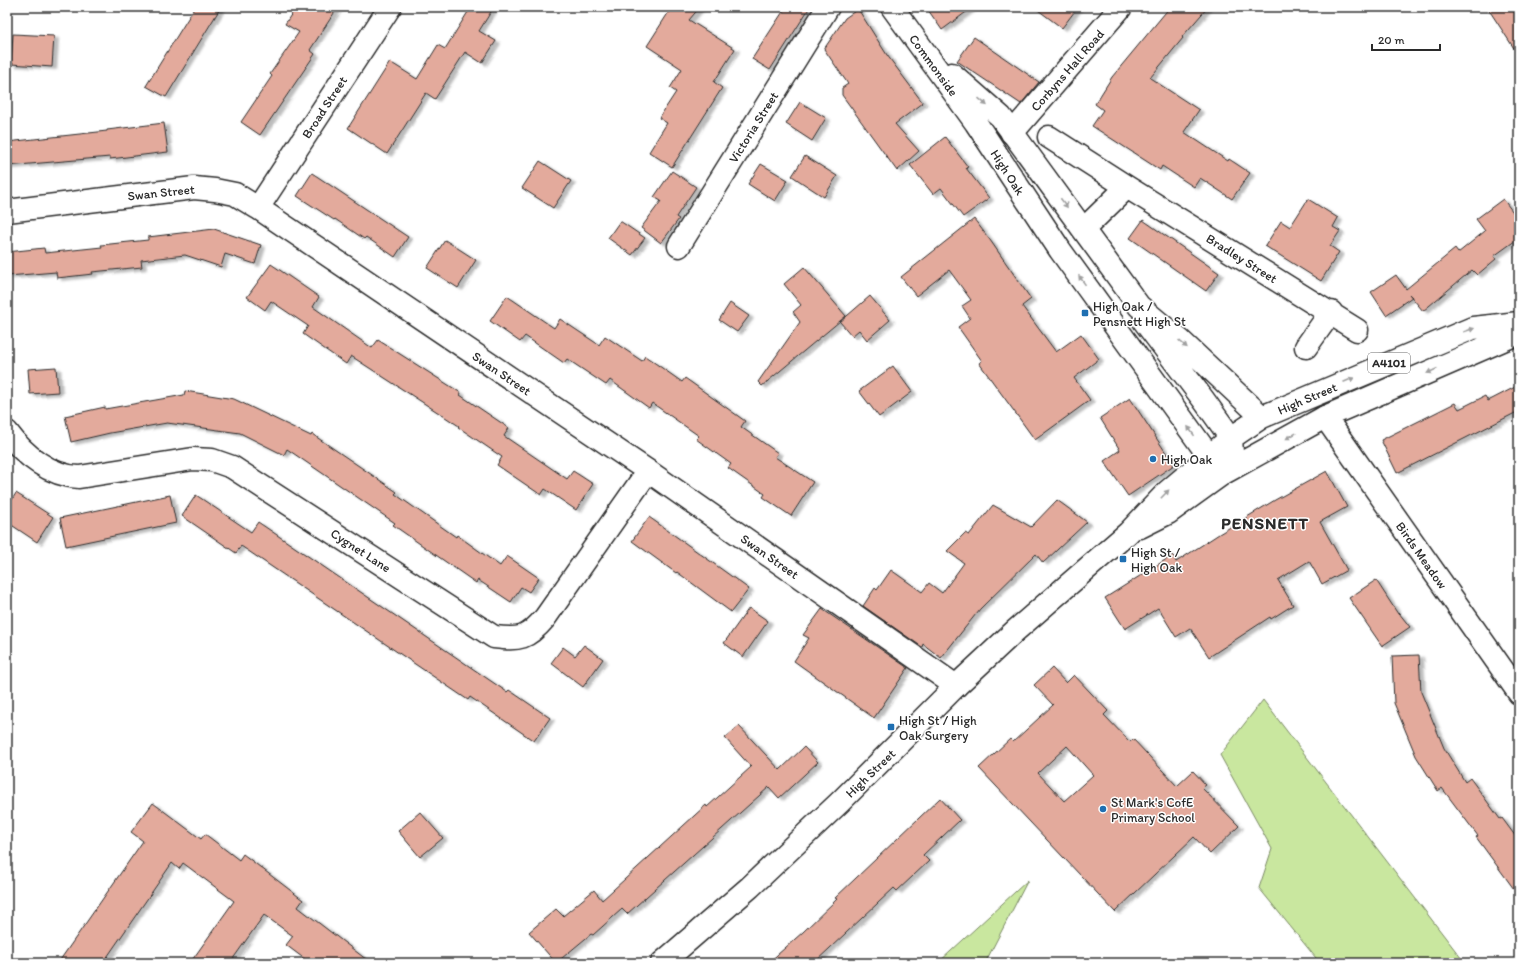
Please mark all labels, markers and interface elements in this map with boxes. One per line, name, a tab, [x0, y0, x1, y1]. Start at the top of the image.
street label: Corbyns Hall Road	[1028, 26, 1107, 114]
scale bar	[1372, 26, 1440, 52]
street label: Commonside	[906, 32, 961, 99]
text: 20 m	[1378, 33, 1405, 47]
street label: Broad Street	[299, 73, 350, 141]
street label: Victoria Street	[726, 89, 781, 166]
one-way arrow	[978, 97, 988, 106]
street label: High Oak	[987, 147, 1028, 198]
street label: Swan Street	[127, 182, 195, 203]
one-way arrow	[1059, 198, 1067, 208]
street label: Bradley Street	[1203, 231, 1280, 286]
one-way arrow	[1078, 275, 1086, 286]
place label: High Oak / Pensnett High St	[1093, 299, 1186, 329]
marker: High Oak / Pensnett High St	[1080, 308, 1090, 318]
one-way arrow	[1464, 327, 1476, 333]
one-way arrow	[1178, 339, 1189, 348]
street label: Swan Street	[470, 348, 534, 399]
road number: A4101	[1368, 353, 1410, 373]
one-way arrow	[1426, 367, 1438, 374]
one-way arrow	[1344, 377, 1355, 383]
street label: High Street	[1275, 379, 1339, 418]
one-way arrow	[1186, 426, 1195, 437]
one-way arrow	[1285, 433, 1297, 439]
place label: High Oak	[1161, 452, 1212, 467]
marker: High Oak	[1148, 454, 1158, 464]
one-way arrow	[1160, 489, 1169, 499]
district label: PENSNETT	[1221, 513, 1309, 533]
street label: Birds Meadow	[1393, 519, 1450, 592]
street label: Cygnet Lane	[328, 525, 394, 575]
street label: Swan Street	[738, 531, 802, 582]
place label: High St / High Oak	[1131, 545, 1182, 575]
marker: High St / High Oak	[1118, 554, 1128, 564]
place label: High St / High Oak Surgery	[899, 713, 977, 743]
marker: High St / High Oak Surgery	[886, 722, 896, 732]
street label: High Street	[842, 746, 898, 801]
place label: St Mark's CofE Primary School	[1111, 795, 1195, 825]
marker: St Mark's CofE Primary School	[1098, 804, 1108, 814]

